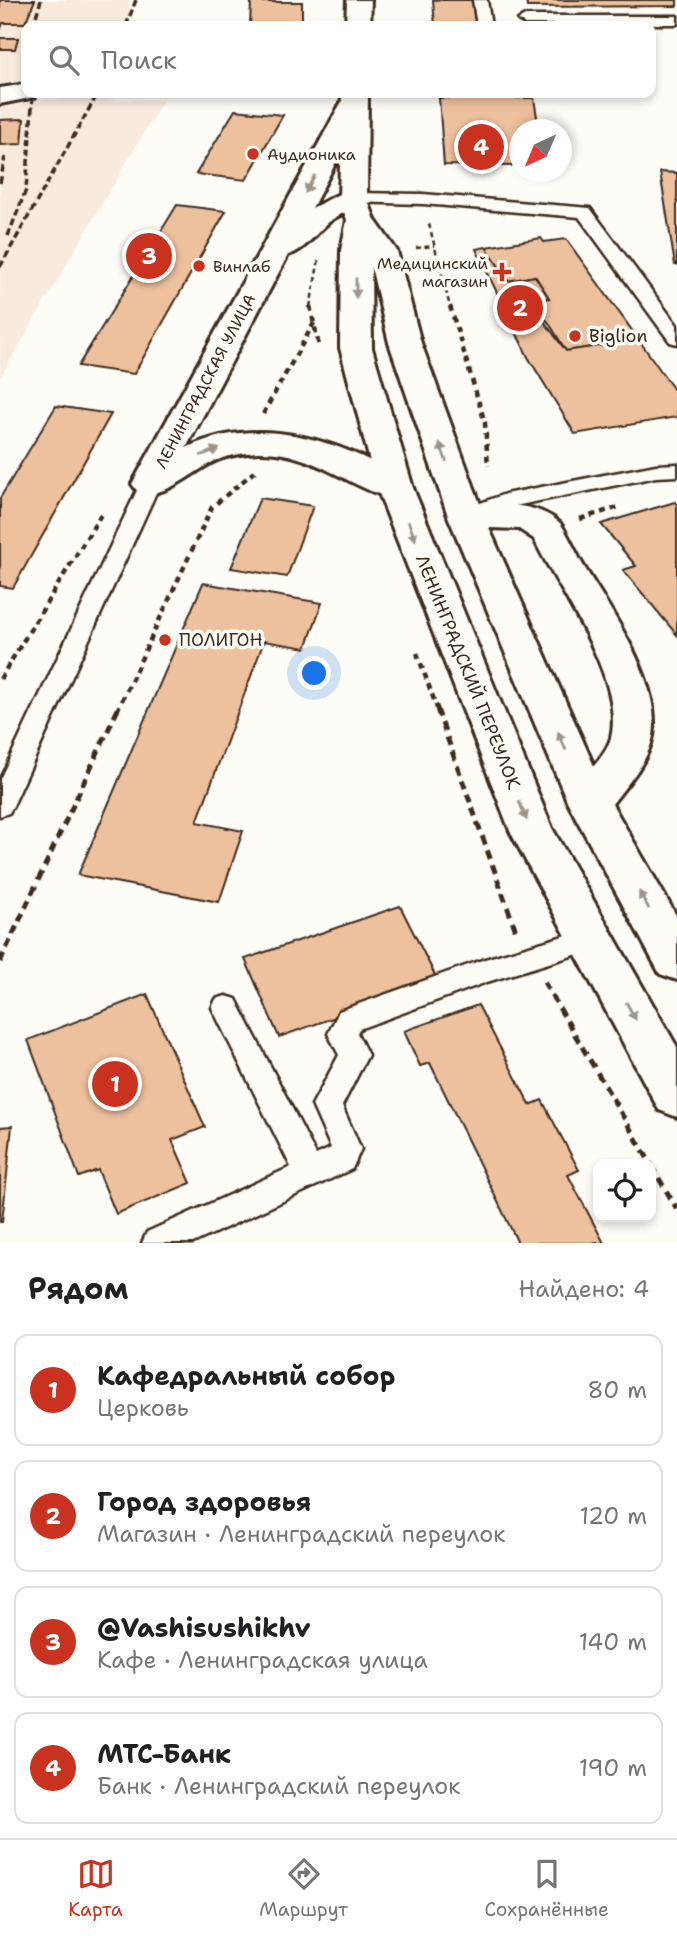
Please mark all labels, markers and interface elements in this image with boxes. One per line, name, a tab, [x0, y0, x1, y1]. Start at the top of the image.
search box	[21, 21, 656, 98]
icon: search	[45, 41, 83, 79]
text: Поиск	[101, 42, 177, 77]
north arrow	[509, 119, 572, 182]
pin: 4	[458, 121, 504, 173]
place label: Аудионика	[267, 144, 356, 165]
marker: Аудионика	[245, 146, 261, 162]
one-way arrow	[305, 175, 317, 195]
pin: 3	[126, 230, 172, 282]
place label: Медицинский магазин	[377, 253, 488, 292]
place label: Винлаб	[213, 256, 271, 277]
marker: Винлаб	[191, 258, 207, 274]
marker: Медицинский магазин	[494, 264, 510, 280]
one-way arrow	[350, 277, 362, 299]
pin: 2	[497, 282, 543, 334]
street label: ЛЕНИНГРАДСКАЯ УЛИЦА	[150, 290, 260, 472]
place label: Biglion	[589, 324, 648, 348]
marker: Biglion	[567, 328, 583, 344]
one-way arrow	[437, 441, 448, 462]
one-way arrow	[200, 447, 221, 458]
one-way arrow	[406, 521, 417, 542]
street label: ЛЕНИНГРАДСКИЙ ПЕРЕУЛОК	[410, 551, 526, 793]
place label: ПОЛИГОН	[179, 628, 263, 652]
marker: ПОЛИГОН	[157, 632, 173, 648]
your location	[297, 656, 331, 690]
one-way arrow	[557, 730, 568, 751]
one-way arrow	[518, 800, 529, 821]
one-way arrow	[638, 891, 650, 910]
one-way arrow	[624, 1002, 636, 1022]
pin: 1	[92, 1058, 138, 1110]
map controls	[593, 1159, 656, 1222]
button: locate	[593, 1159, 656, 1222]
text: Рядом	[28, 1268, 128, 1309]
text: Найдено: 4	[519, 1274, 649, 1304]
text: Кафедральный собор	[97, 1358, 395, 1393]
text: 1	[48, 1375, 58, 1405]
text: 80 m	[588, 1375, 647, 1405]
text: Церковь	[97, 1393, 189, 1423]
text: Город здоровья	[97, 1484, 311, 1519]
text: 2	[45, 1501, 61, 1531]
text: 120 m	[579, 1501, 647, 1531]
text: Магазин · Ленинградский переулок	[97, 1519, 506, 1549]
text: @Vashisushikhv	[97, 1610, 310, 1645]
text: 3	[45, 1627, 61, 1657]
text: 140 m	[579, 1627, 647, 1657]
text: Кафе · Ленинградская улица	[97, 1645, 428, 1675]
text: МТС-Банк	[97, 1736, 231, 1771]
text: 4	[45, 1753, 61, 1783]
text: 190 m	[579, 1753, 647, 1783]
text: Банк · Ленинградский переулок	[97, 1771, 460, 1801]
tab: Карта	[68, 1855, 123, 1922]
tab: Маршрут	[259, 1855, 348, 1922]
tab: Сохранённые	[485, 1855, 609, 1922]

